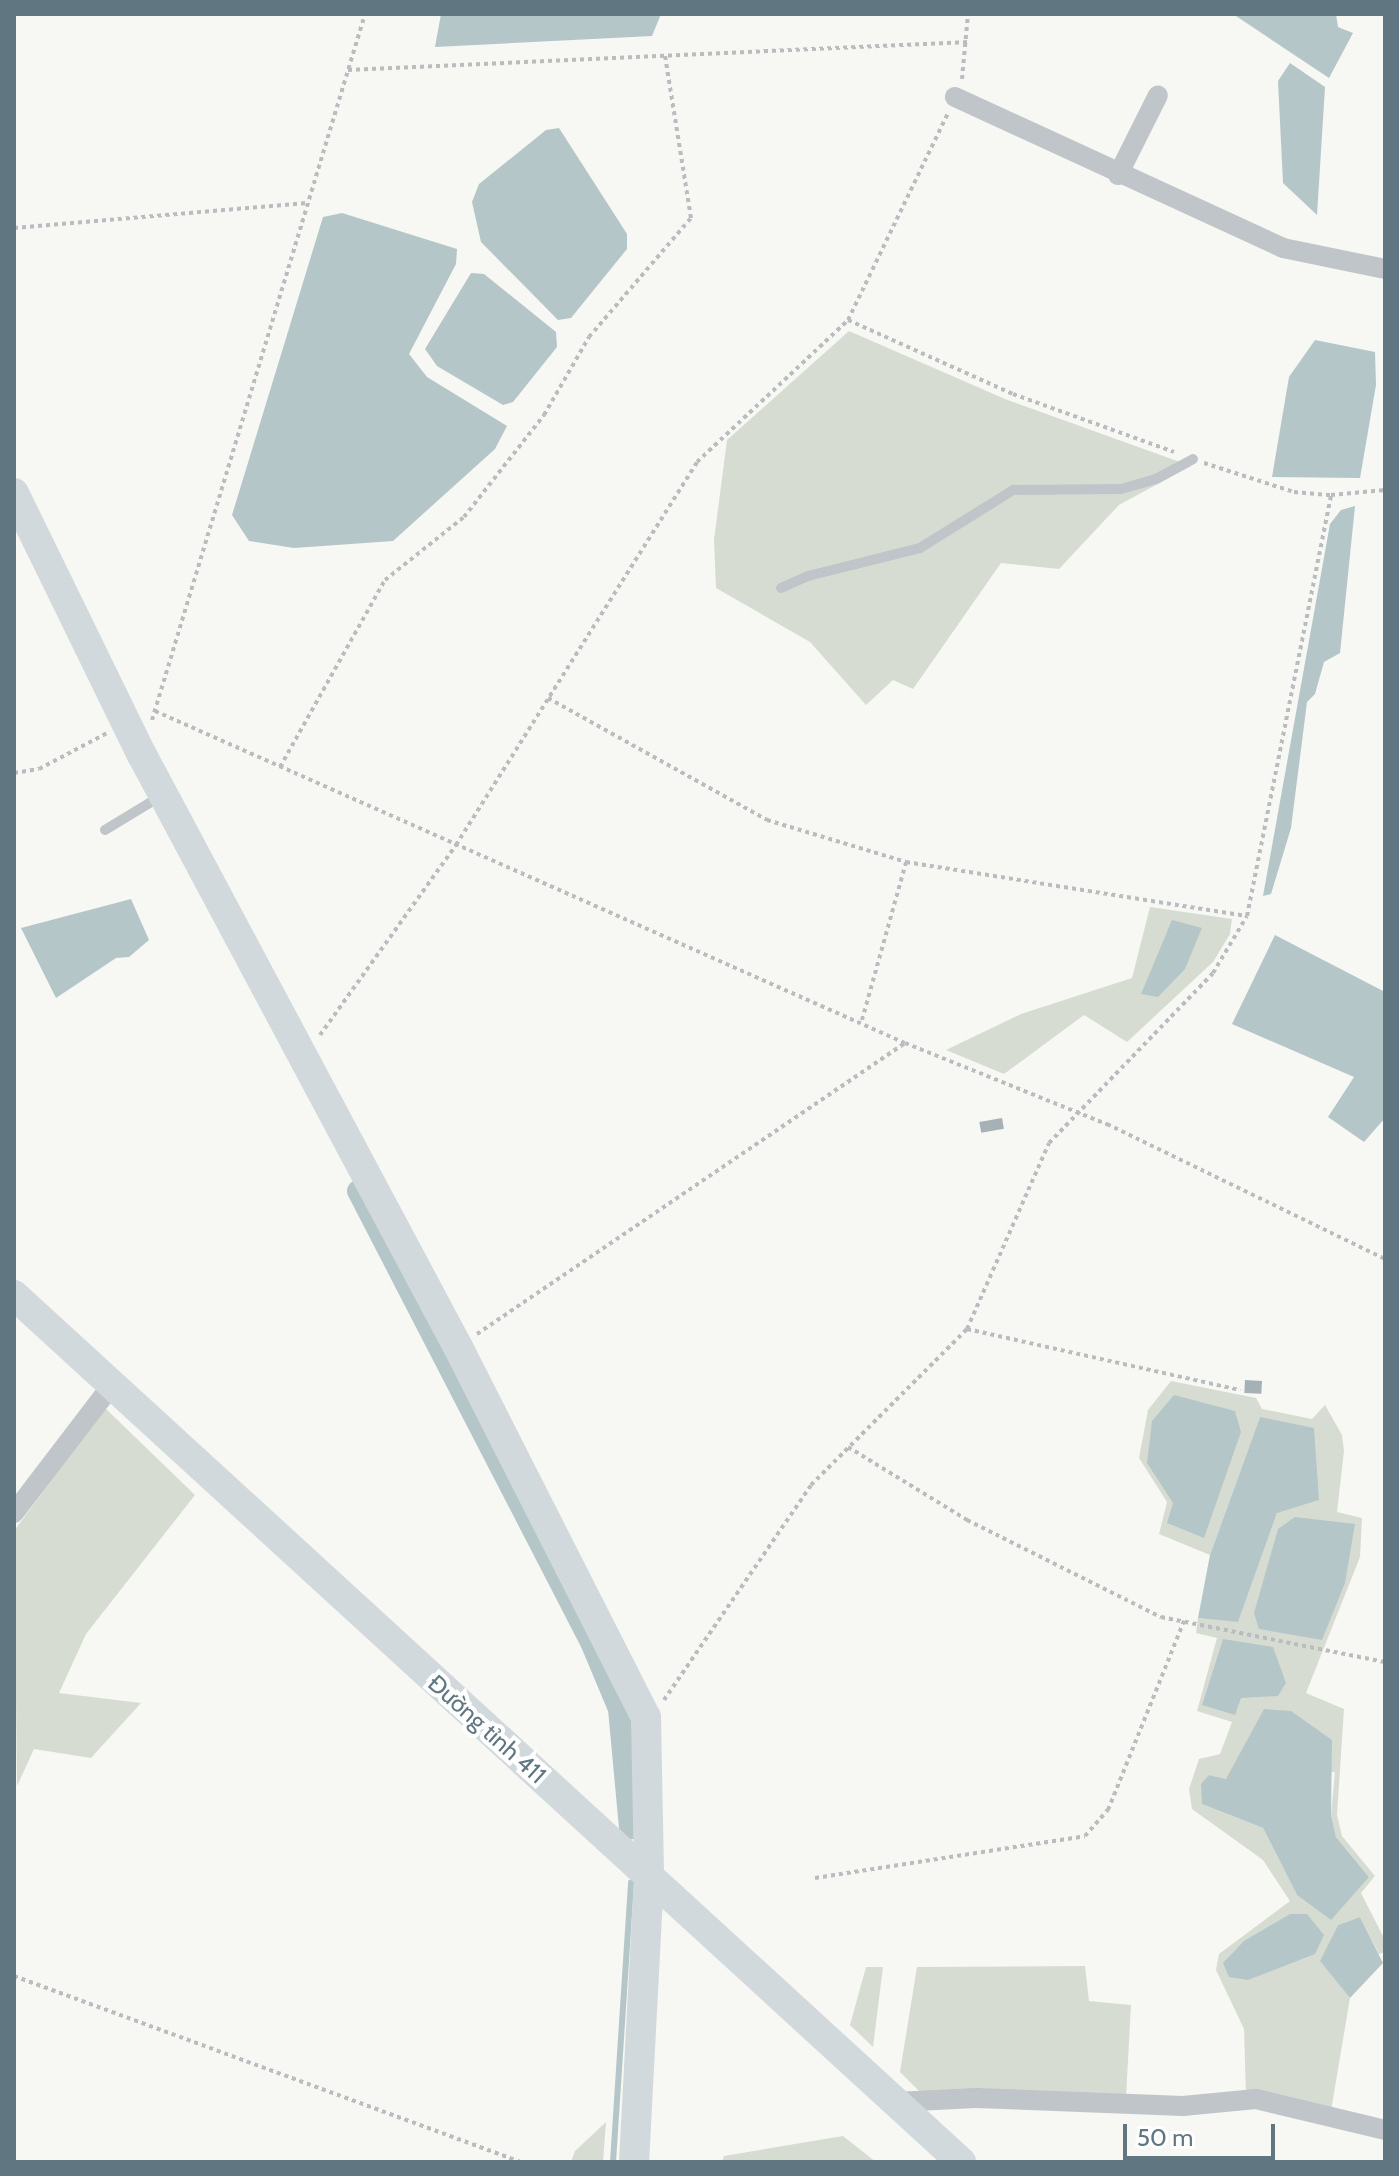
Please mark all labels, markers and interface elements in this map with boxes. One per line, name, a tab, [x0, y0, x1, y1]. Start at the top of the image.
street label: Đường tỉnh 411	[422, 1669, 552, 1789]
scale bar	[1127, 2108, 1279, 2158]
text: 50 m	[1137, 2123, 1193, 2152]

